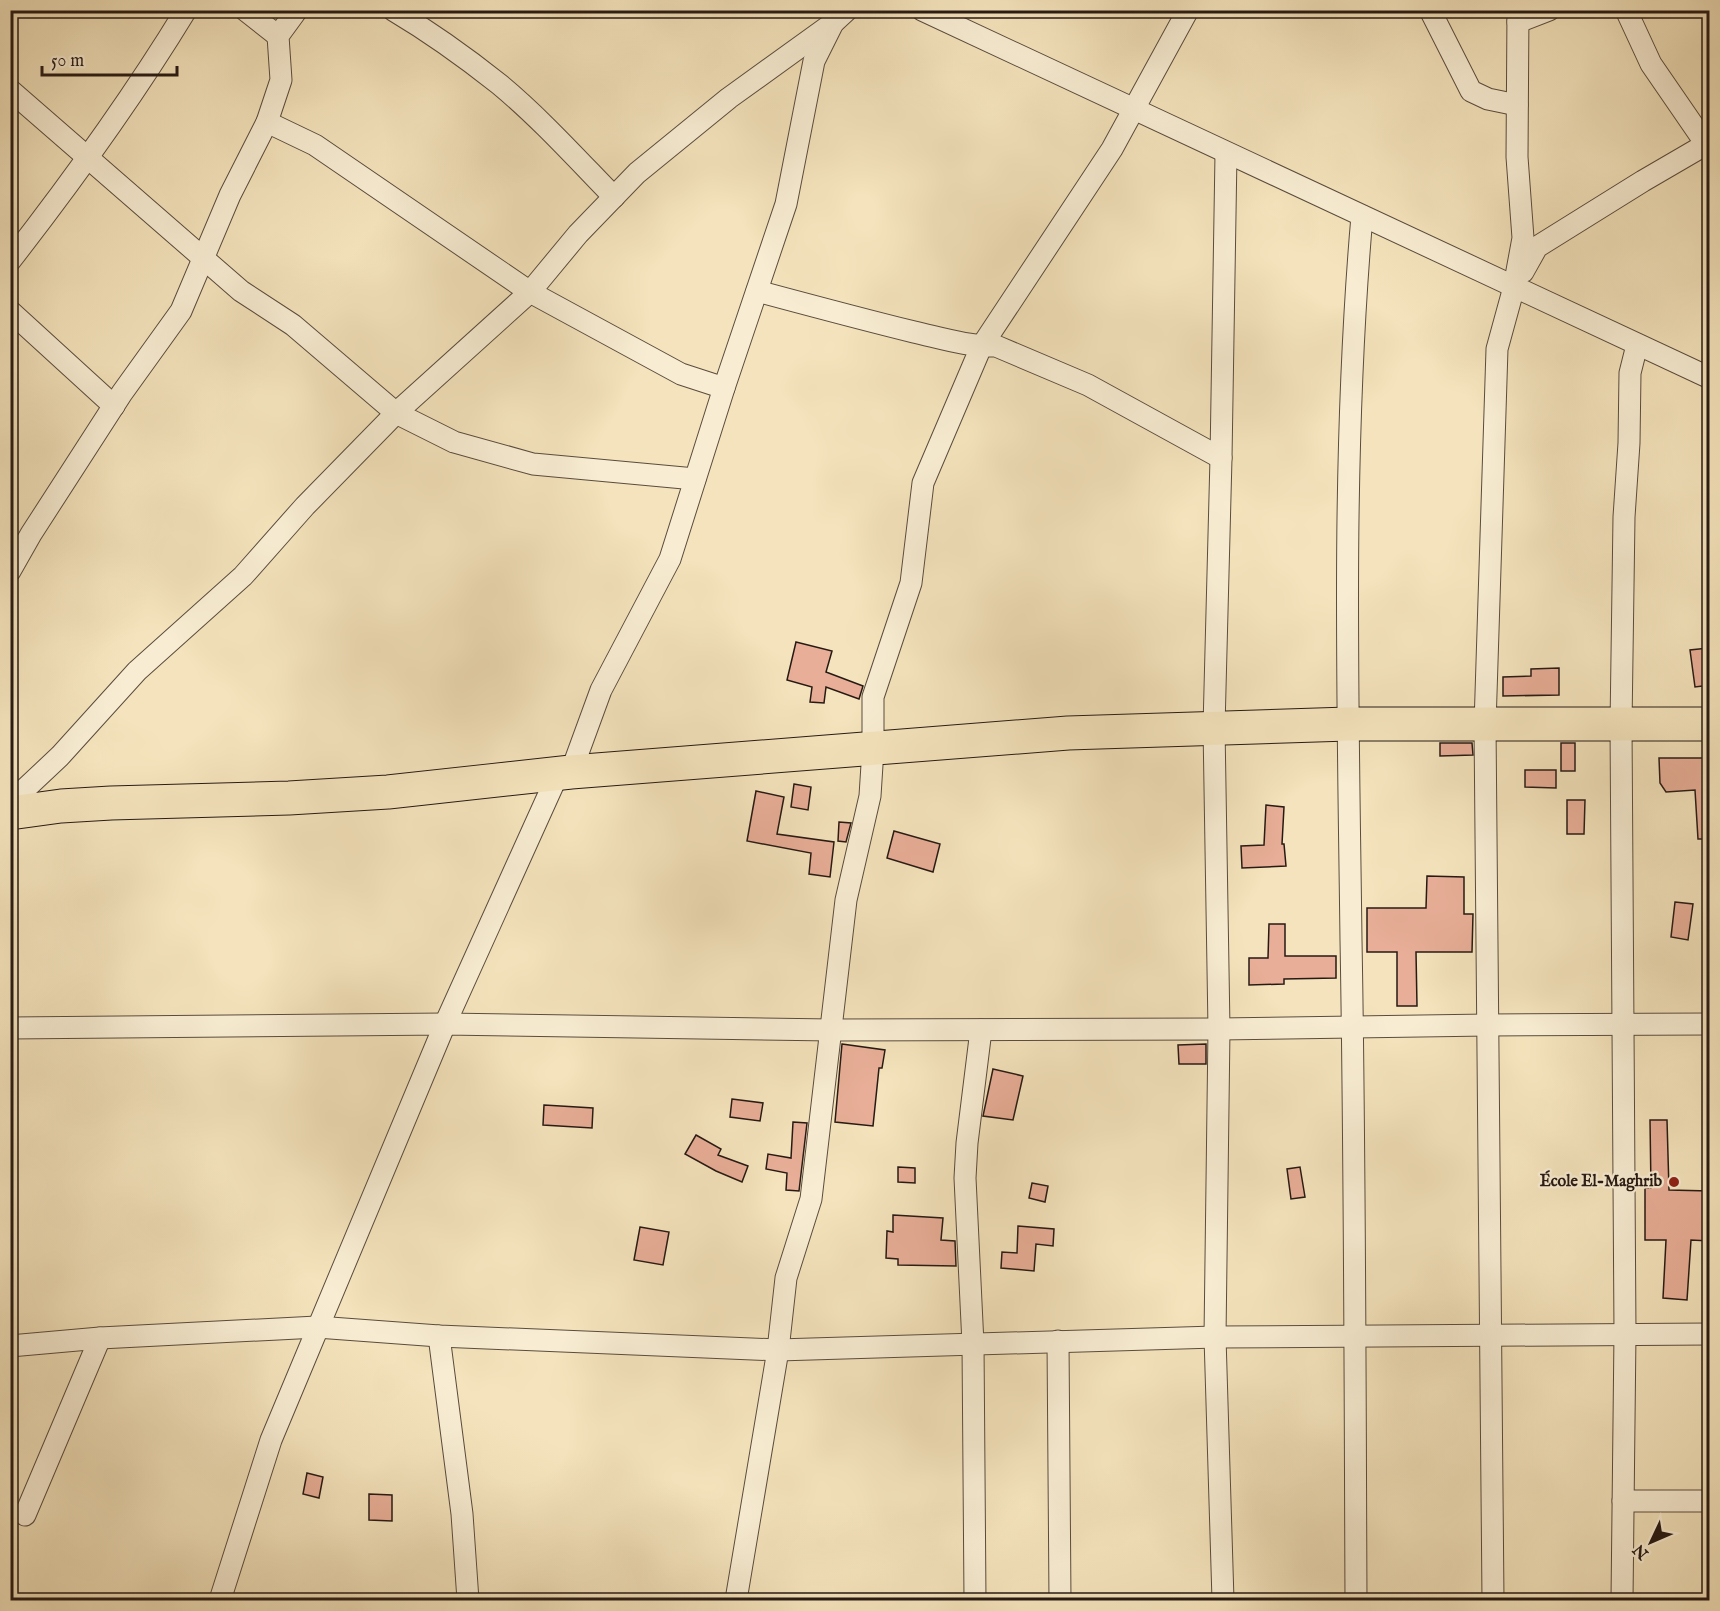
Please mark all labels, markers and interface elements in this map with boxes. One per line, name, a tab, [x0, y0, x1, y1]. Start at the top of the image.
scale bar	[42, 39, 177, 77]
text: 50 m	[51, 50, 84, 73]
place label: École El-Maghrib	[1540, 1170, 1662, 1192]
marker: École El-Maghrib	[1667, 1175, 1681, 1189]
north arrow	[1621, 1512, 1681, 1572]
text: N	[1630, 1539, 1654, 1564]

